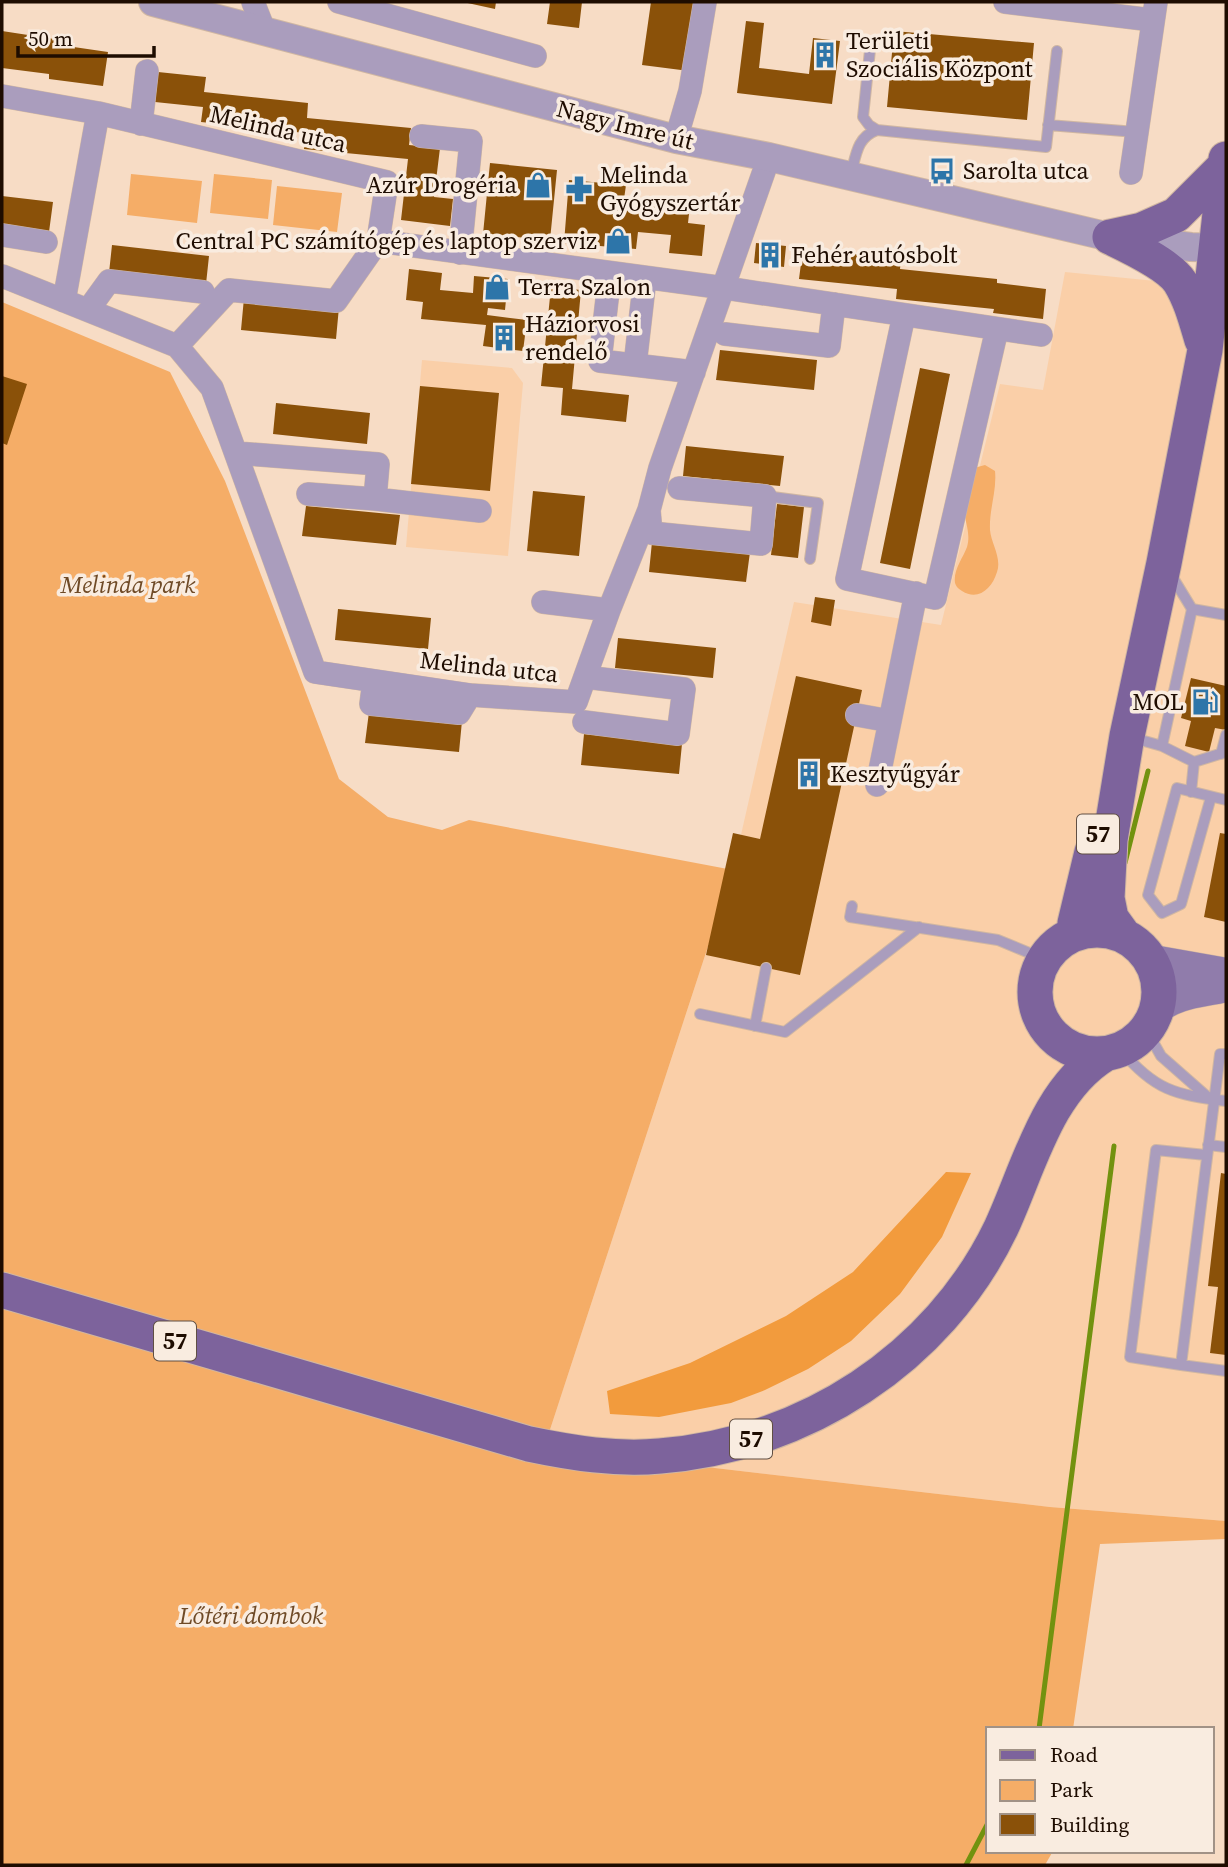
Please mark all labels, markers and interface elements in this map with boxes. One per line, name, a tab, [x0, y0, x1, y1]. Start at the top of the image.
scale bar	[18, 14, 154, 58]
text: 50 m	[28, 24, 73, 53]
place label: Területi Szociális Központ	[846, 24, 1033, 85]
building icon: Területi Szociális Központ	[810, 40, 840, 70]
street label: Nagy Imre út	[553, 92, 697, 157]
street label: Melinda utca	[207, 97, 350, 160]
place label: Sarolta utca	[963, 154, 1089, 187]
bus stop icon: Sarolta utca	[927, 156, 957, 186]
place label: Melinda Gyógyszertár	[600, 158, 740, 219]
place label: Azúr Drogéria	[366, 168, 518, 201]
shop icon: Azúr Drogéria	[523, 170, 553, 200]
pharmacy icon: Melinda Gyógyszertár	[564, 174, 594, 204]
place label: Central PC számítógép és laptop szerviz	[176, 224, 597, 257]
shop icon: Central PC számítógép és laptop szerviz	[603, 226, 633, 256]
place label: Fehér autósbolt	[791, 238, 958, 271]
building icon: Fehér autósbolt	[755, 240, 785, 270]
place label: Terra Szalon	[518, 270, 651, 303]
shop icon: Terra Szalon	[482, 272, 512, 302]
place label: Háziorvosi rendelő	[525, 307, 640, 368]
building icon: Háziorvosi rendelő	[489, 323, 519, 353]
park label: Melinda park	[60, 568, 196, 601]
street label: Melinda utca	[418, 643, 561, 690]
place label: MOL	[1132, 685, 1184, 718]
fuel station icon: MOL	[1190, 687, 1220, 717]
place label: Kesztyűgyár	[830, 757, 960, 790]
building icon: Kesztyűgyár	[794, 759, 824, 789]
road number: 57	[1077, 814, 1119, 854]
road number: 57	[154, 1322, 196, 1360]
road number: 57	[730, 1420, 772, 1458]
park label: Lőtéri dombok	[178, 1599, 324, 1632]
legend	[986, 1727, 1214, 1853]
text: Road	[1050, 1740, 1098, 1769]
text: Park	[1050, 1775, 1094, 1804]
text: Building	[1050, 1810, 1129, 1839]

